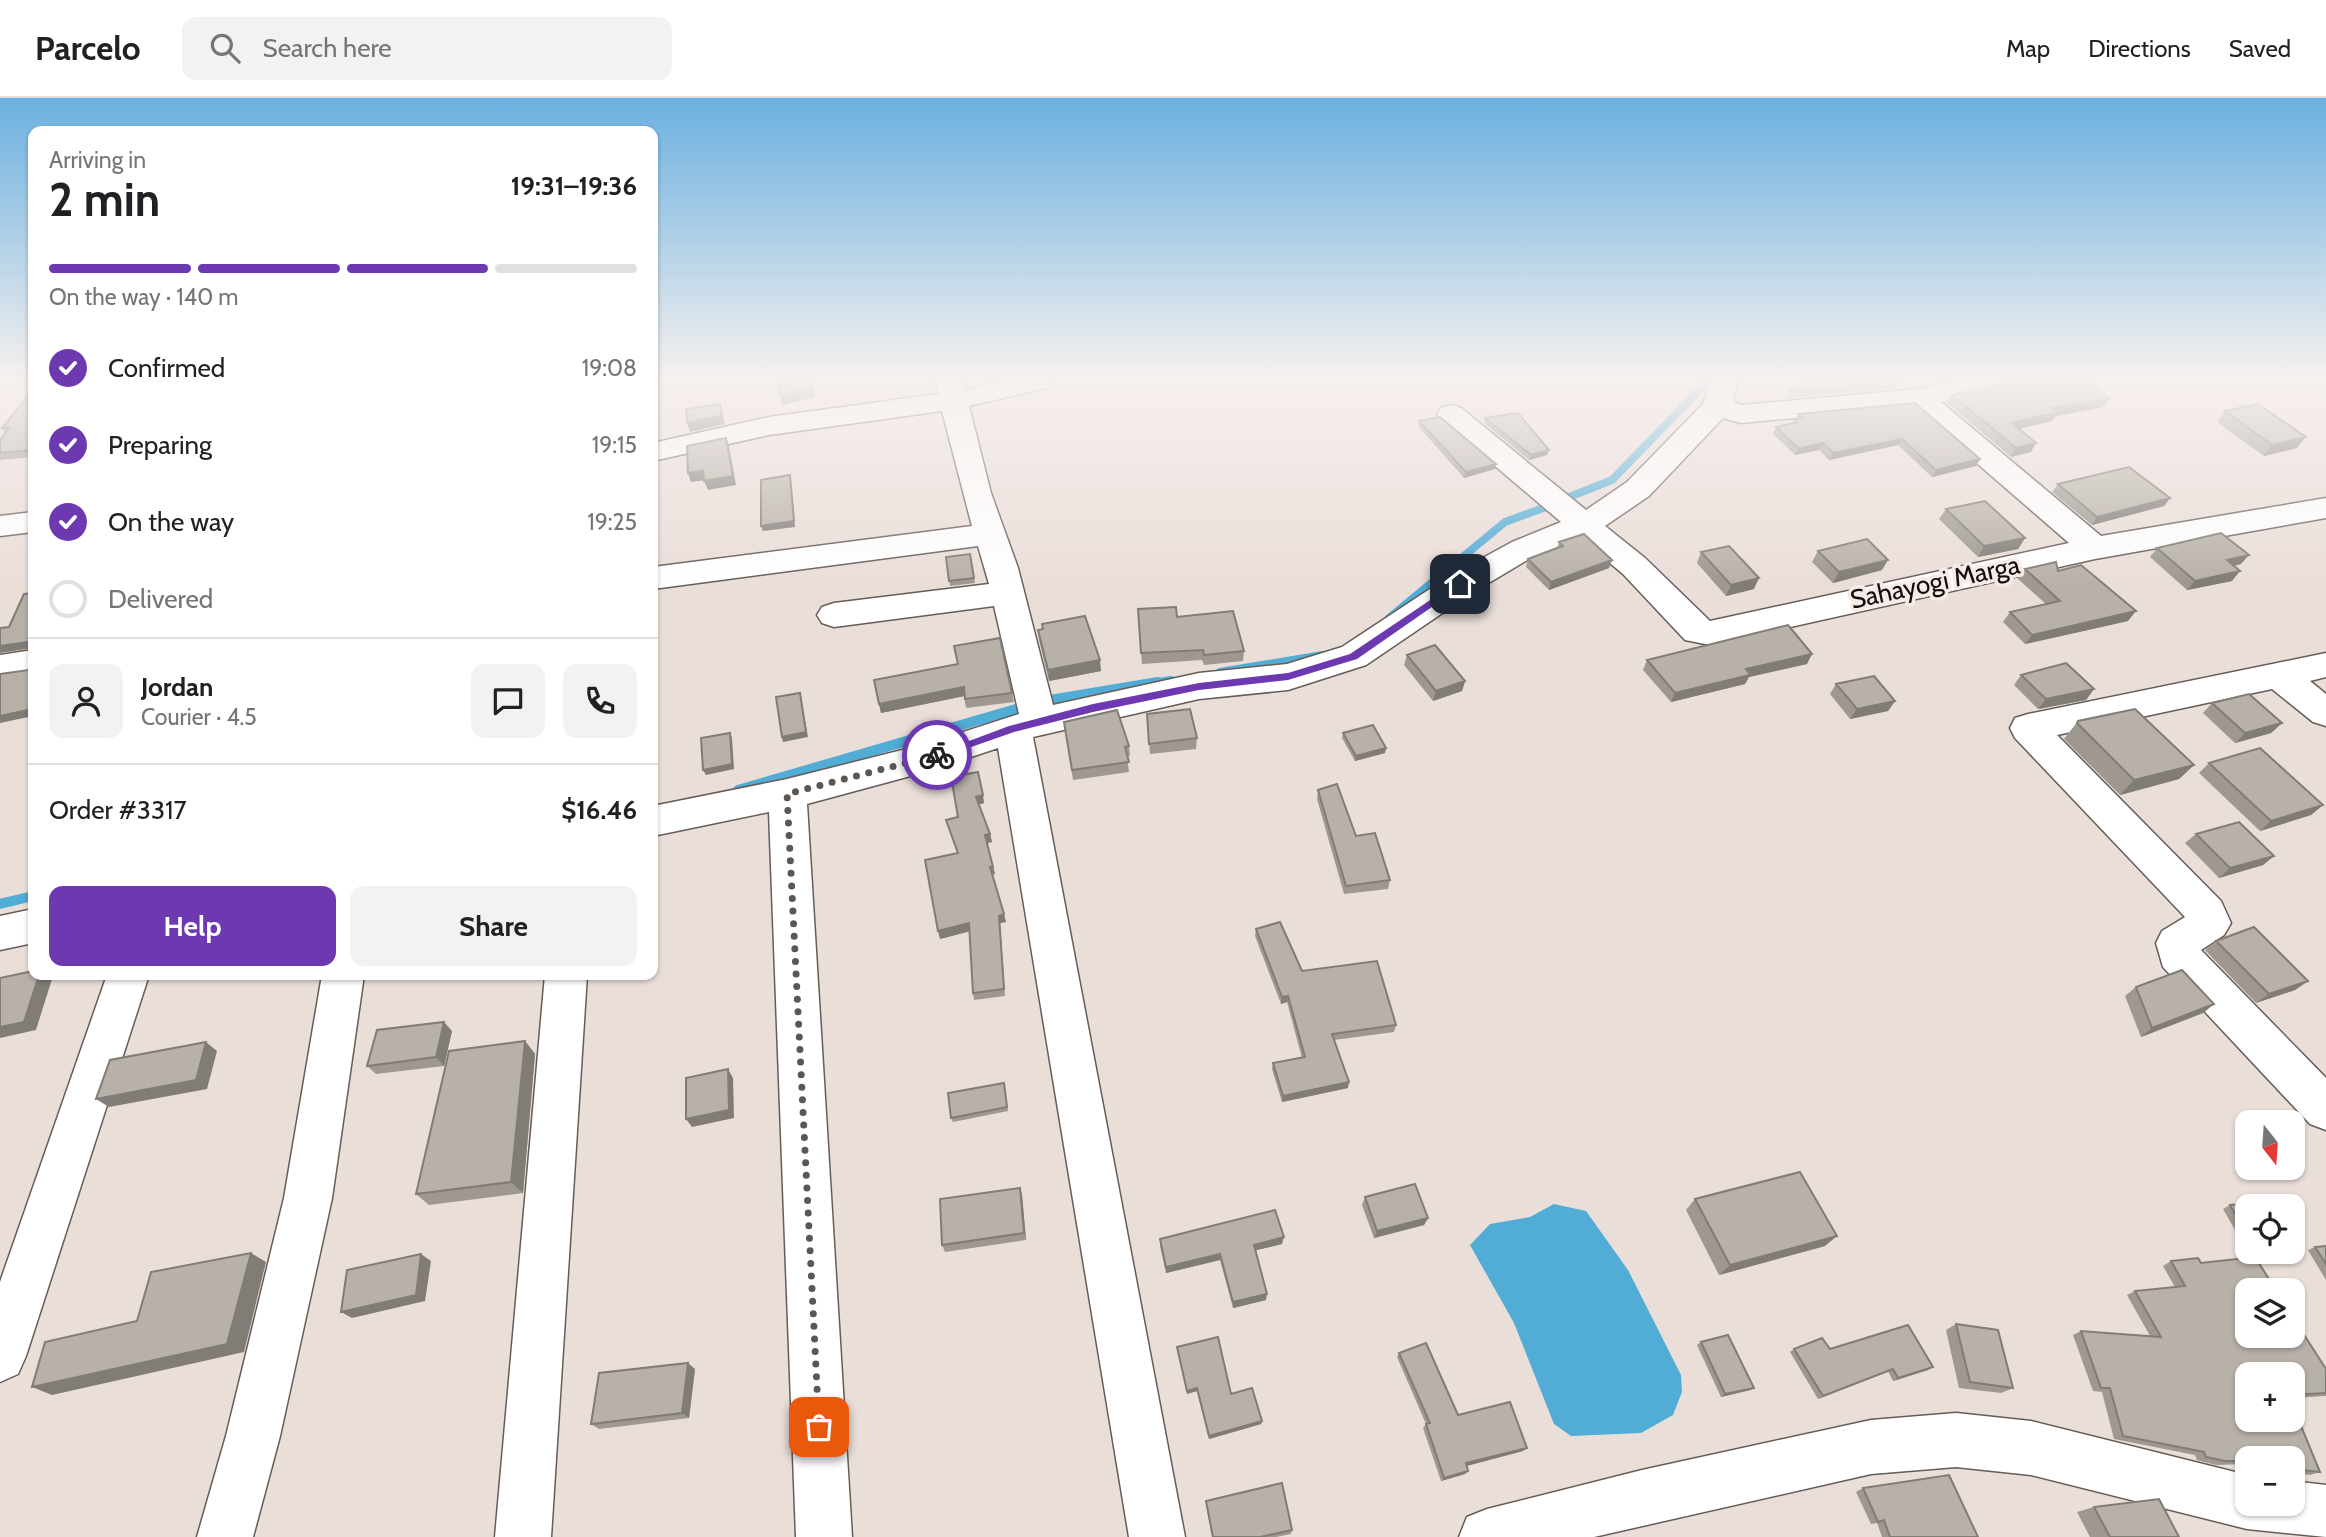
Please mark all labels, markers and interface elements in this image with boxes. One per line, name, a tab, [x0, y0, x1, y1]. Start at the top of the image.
search box	[182, 17, 672, 80]
text: Parcelo	[35, 28, 140, 68]
icon: search	[206, 29, 244, 67]
text: Search here	[262, 32, 392, 64]
text: Map	[2006, 34, 2050, 63]
text: Directions	[2088, 34, 2191, 63]
text: Saved	[2229, 34, 2291, 63]
text: Arriving in	[49, 146, 146, 174]
text: 19:31–19:36	[511, 170, 637, 202]
text: 2 min	[49, 172, 160, 228]
text: On the way · 140 m	[49, 283, 239, 311]
icon: check	[49, 349, 87, 387]
text: Confirmed	[108, 352, 225, 384]
text: 19:08	[582, 354, 637, 382]
icon: check	[49, 426, 87, 464]
text: Preparing	[108, 429, 212, 461]
text: 19:15	[592, 431, 637, 459]
icon: check	[49, 503, 87, 541]
text: On the way	[108, 506, 234, 538]
text: 19:25	[587, 508, 637, 536]
street label: Sahayogi Marga	[1847, 548, 2023, 616]
pin	[1430, 554, 1490, 614]
icon: home	[1441, 565, 1479, 603]
text: Delivered	[108, 583, 213, 615]
button: person	[49, 664, 123, 738]
button: chat	[471, 664, 545, 738]
button: phone	[563, 664, 637, 738]
text: Jordan	[141, 671, 213, 703]
text: Courier · 4.5	[141, 703, 257, 731]
courier	[902, 720, 972, 790]
icon: bike	[918, 736, 956, 774]
text: Order #3317	[49, 794, 187, 826]
text: $16.46	[561, 794, 637, 826]
button: Help	[49, 886, 336, 966]
button: Share	[350, 886, 637, 966]
north arrow	[2235, 1110, 2305, 1180]
map controls	[2235, 1110, 2305, 1516]
button: locate	[2235, 1194, 2305, 1264]
button: layers	[2235, 1278, 2305, 1348]
button: +	[2235, 1362, 2305, 1432]
pin	[789, 1397, 849, 1457]
icon: bag	[800, 1408, 838, 1446]
button: −	[2235, 1446, 2305, 1516]

